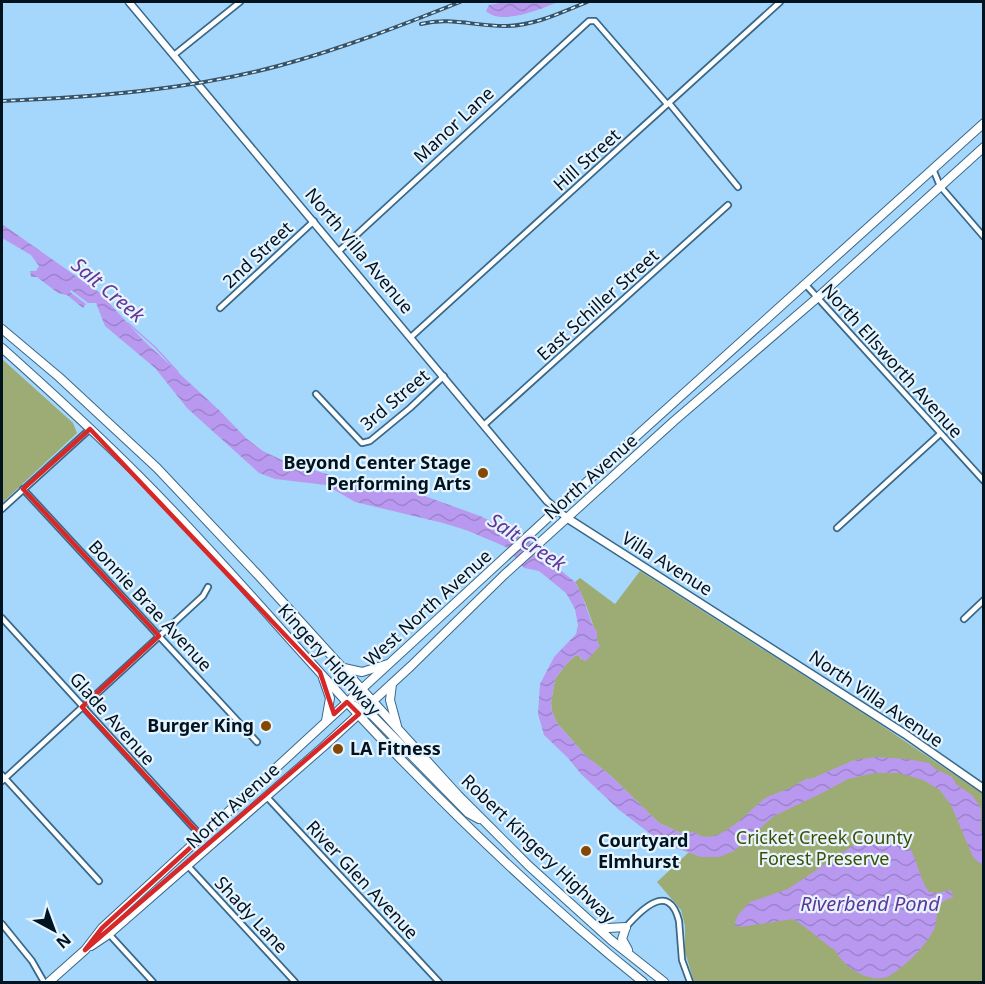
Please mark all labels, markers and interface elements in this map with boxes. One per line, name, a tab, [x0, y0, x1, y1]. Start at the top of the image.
street label: Manor Lane	[408, 81, 499, 168]
street label: Hill Street	[548, 123, 625, 196]
street label: North Villa Avenue	[300, 183, 419, 318]
street label: 2nd Street	[217, 215, 298, 293]
street label: East Schiller Street	[531, 243, 664, 365]
water label: Salt Creek	[66, 251, 151, 329]
street label: North Ellsworth Avenue	[817, 278, 969, 443]
street label: 3rd Street	[355, 363, 434, 435]
street label: North Avenue	[539, 428, 642, 524]
place label: Beyond Center Stage Performing Arts	[283, 450, 471, 495]
marker: Beyond Center Stage Performing Arts	[476, 466, 490, 480]
water label: Salt Creek	[483, 506, 572, 577]
street label: Villa Avenue	[618, 526, 717, 601]
street label: Bonnie Brae Avenue	[84, 535, 218, 676]
street label: West North Avenue	[358, 544, 496, 671]
street label: Kingery Highway	[273, 598, 387, 721]
street label: North Villa Avenue	[805, 644, 948, 752]
street label: Glade Avenue	[65, 667, 161, 770]
place label: Burger King	[147, 713, 254, 737]
marker: Burger King	[259, 719, 273, 733]
place label: LA Fitness	[350, 736, 441, 760]
marker: LA Fitness	[331, 742, 345, 756]
street label: North Avenue	[181, 757, 284, 853]
street label: Robert Kingery Highway	[457, 768, 621, 929]
street label: River Glen Avenue	[301, 815, 424, 944]
park label: Cricket Creek County Forest Preserve	[736, 825, 913, 870]
place label: Courtyard Elmhurst	[598, 828, 689, 873]
marker: Courtyard Elmhurst	[579, 844, 593, 858]
street label: Shady Lane	[210, 871, 294, 958]
water label: Riverbend Pond	[800, 890, 940, 917]
north arrow	[24, 900, 84, 960]
text: N	[52, 929, 76, 954]

